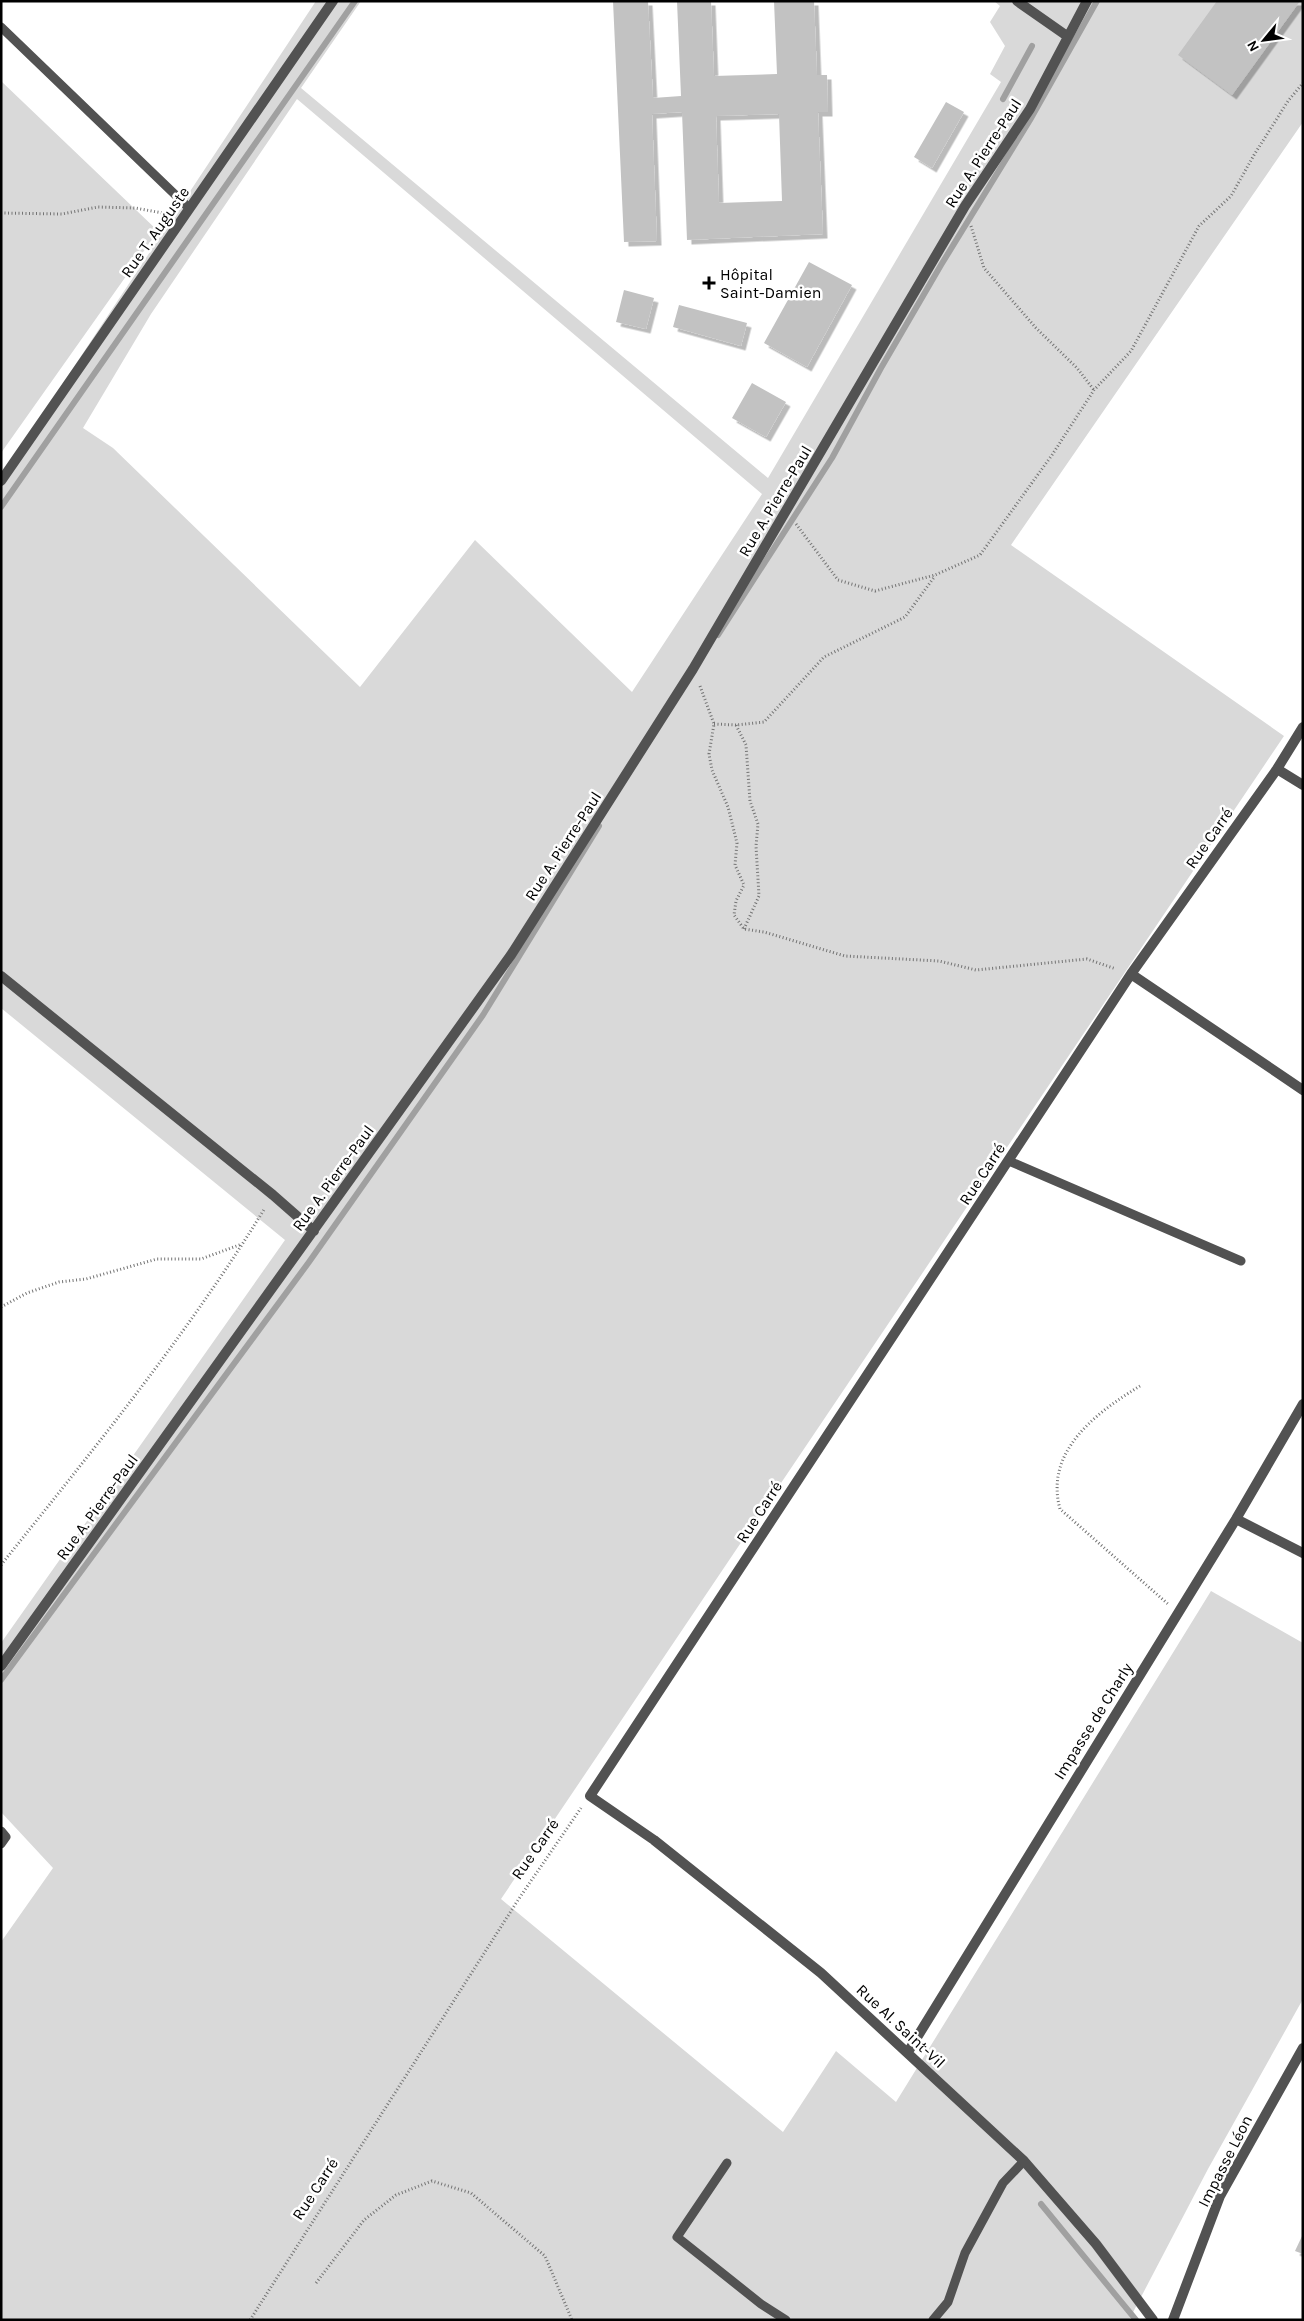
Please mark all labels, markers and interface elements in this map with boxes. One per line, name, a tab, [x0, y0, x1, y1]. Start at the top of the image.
north arrow	[1239, 15, 1289, 65]
text: N	[1243, 38, 1263, 55]
street label: Rue A. Pierre-Paul	[941, 95, 1025, 211]
street label: Rue T. Auguste	[117, 183, 193, 281]
place label: Hôpital Saint-Damien	[720, 265, 821, 302]
marker: Hôpital Saint-Damien	[702, 276, 716, 290]
street label: Rue A. Pierre-Paul	[734, 442, 816, 560]
street label: Rue A. Pierre-Paul	[521, 788, 605, 904]
street label: Rue Carré	[1181, 804, 1237, 872]
street label: Rue A. Pierre-Paul	[288, 1121, 378, 1235]
street label: Rue Carré	[955, 1140, 1009, 1208]
street label: Rue A. Pierre-Paul	[52, 1450, 142, 1564]
street label: Rue Carré	[732, 1478, 786, 1546]
street label: Impasse de Charly	[1049, 1659, 1137, 1783]
street label: Rue Carré	[507, 1815, 563, 1883]
street label: Rue Al. Saint-Vil	[853, 1980, 949, 2072]
street label: Impasse Léon	[1194, 2112, 1256, 2210]
street label: Rue Carré	[288, 2155, 342, 2223]

